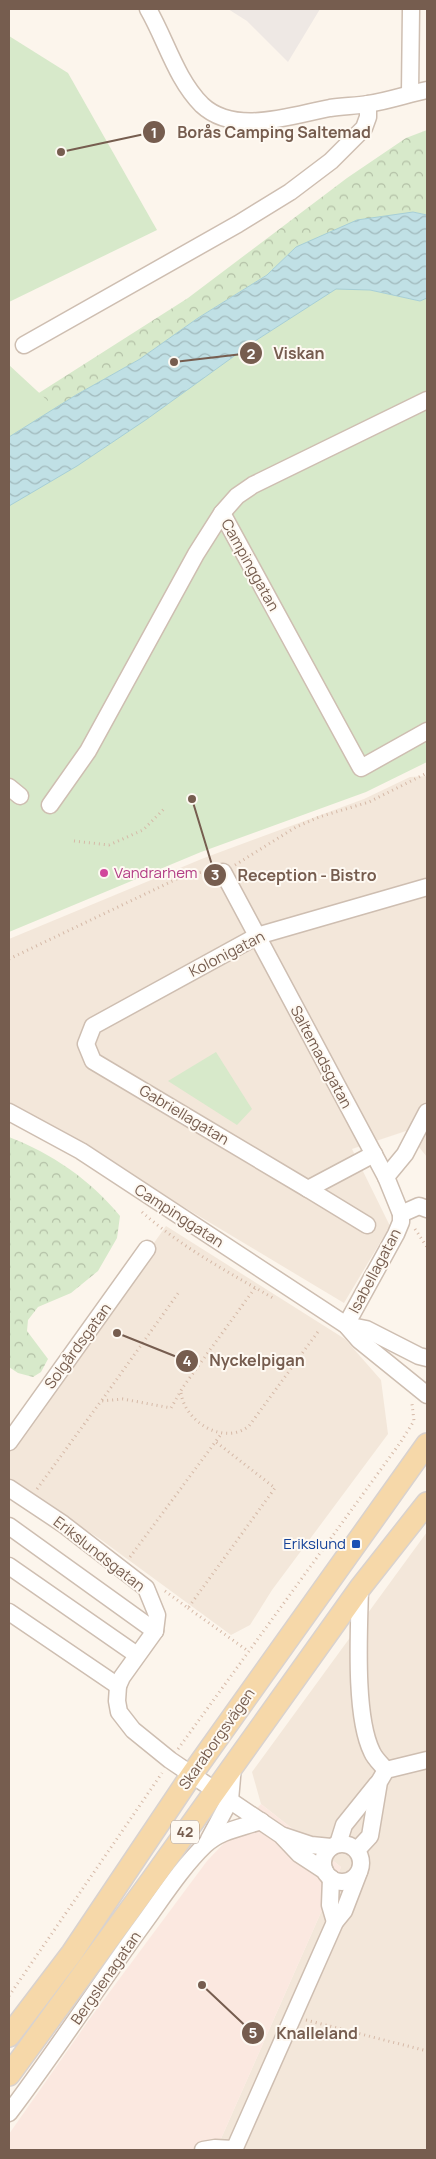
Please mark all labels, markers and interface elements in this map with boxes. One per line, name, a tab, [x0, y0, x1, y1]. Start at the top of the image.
callout: Borås Camping Saltemad	[142, 117, 381, 148]
text: Borås Camping Saltemad	[177, 121, 371, 143]
text: 1	[151, 122, 157, 143]
callout: Viskan	[239, 338, 335, 369]
text: Viskan	[274, 342, 324, 364]
text: 2	[247, 343, 256, 364]
street label: Campinggatan	[216, 515, 284, 615]
callout: Reception - Bistro	[202, 860, 386, 891]
place label: Vandrarhem	[114, 862, 197, 883]
text: 3	[211, 864, 219, 885]
text: Reception - Bistro	[237, 864, 377, 886]
marker: Vandrarhem	[98, 867, 110, 879]
street label: Kolonigatan	[185, 925, 268, 982]
street label: Saltemadsgatan	[286, 1002, 357, 1112]
street label: Gabriellagatan	[135, 1079, 233, 1150]
street label: Campinggatan	[131, 1179, 228, 1252]
street label: Isabellagatan	[343, 1225, 406, 1317]
street label: Solgårdsgatan	[39, 1298, 116, 1393]
callout: Nyckelpigan	[175, 1345, 315, 1376]
text: Nyckelpigan	[209, 1349, 305, 1371]
text: 4	[182, 1350, 192, 1371]
street label: Erikslundsgatan	[49, 1511, 150, 1596]
place label: Erikslund	[283, 1533, 346, 1554]
marker: Erikslund	[350, 1538, 362, 1550]
street label: Skaraborgsvägen	[174, 1684, 260, 1794]
road number: 42	[171, 1820, 199, 1844]
street label: Bergslenagatan	[66, 1927, 146, 2029]
callout: Knalleland	[241, 2017, 368, 2048]
text: 5	[249, 2022, 258, 2043]
text: Knalleland	[276, 2022, 358, 2044]

